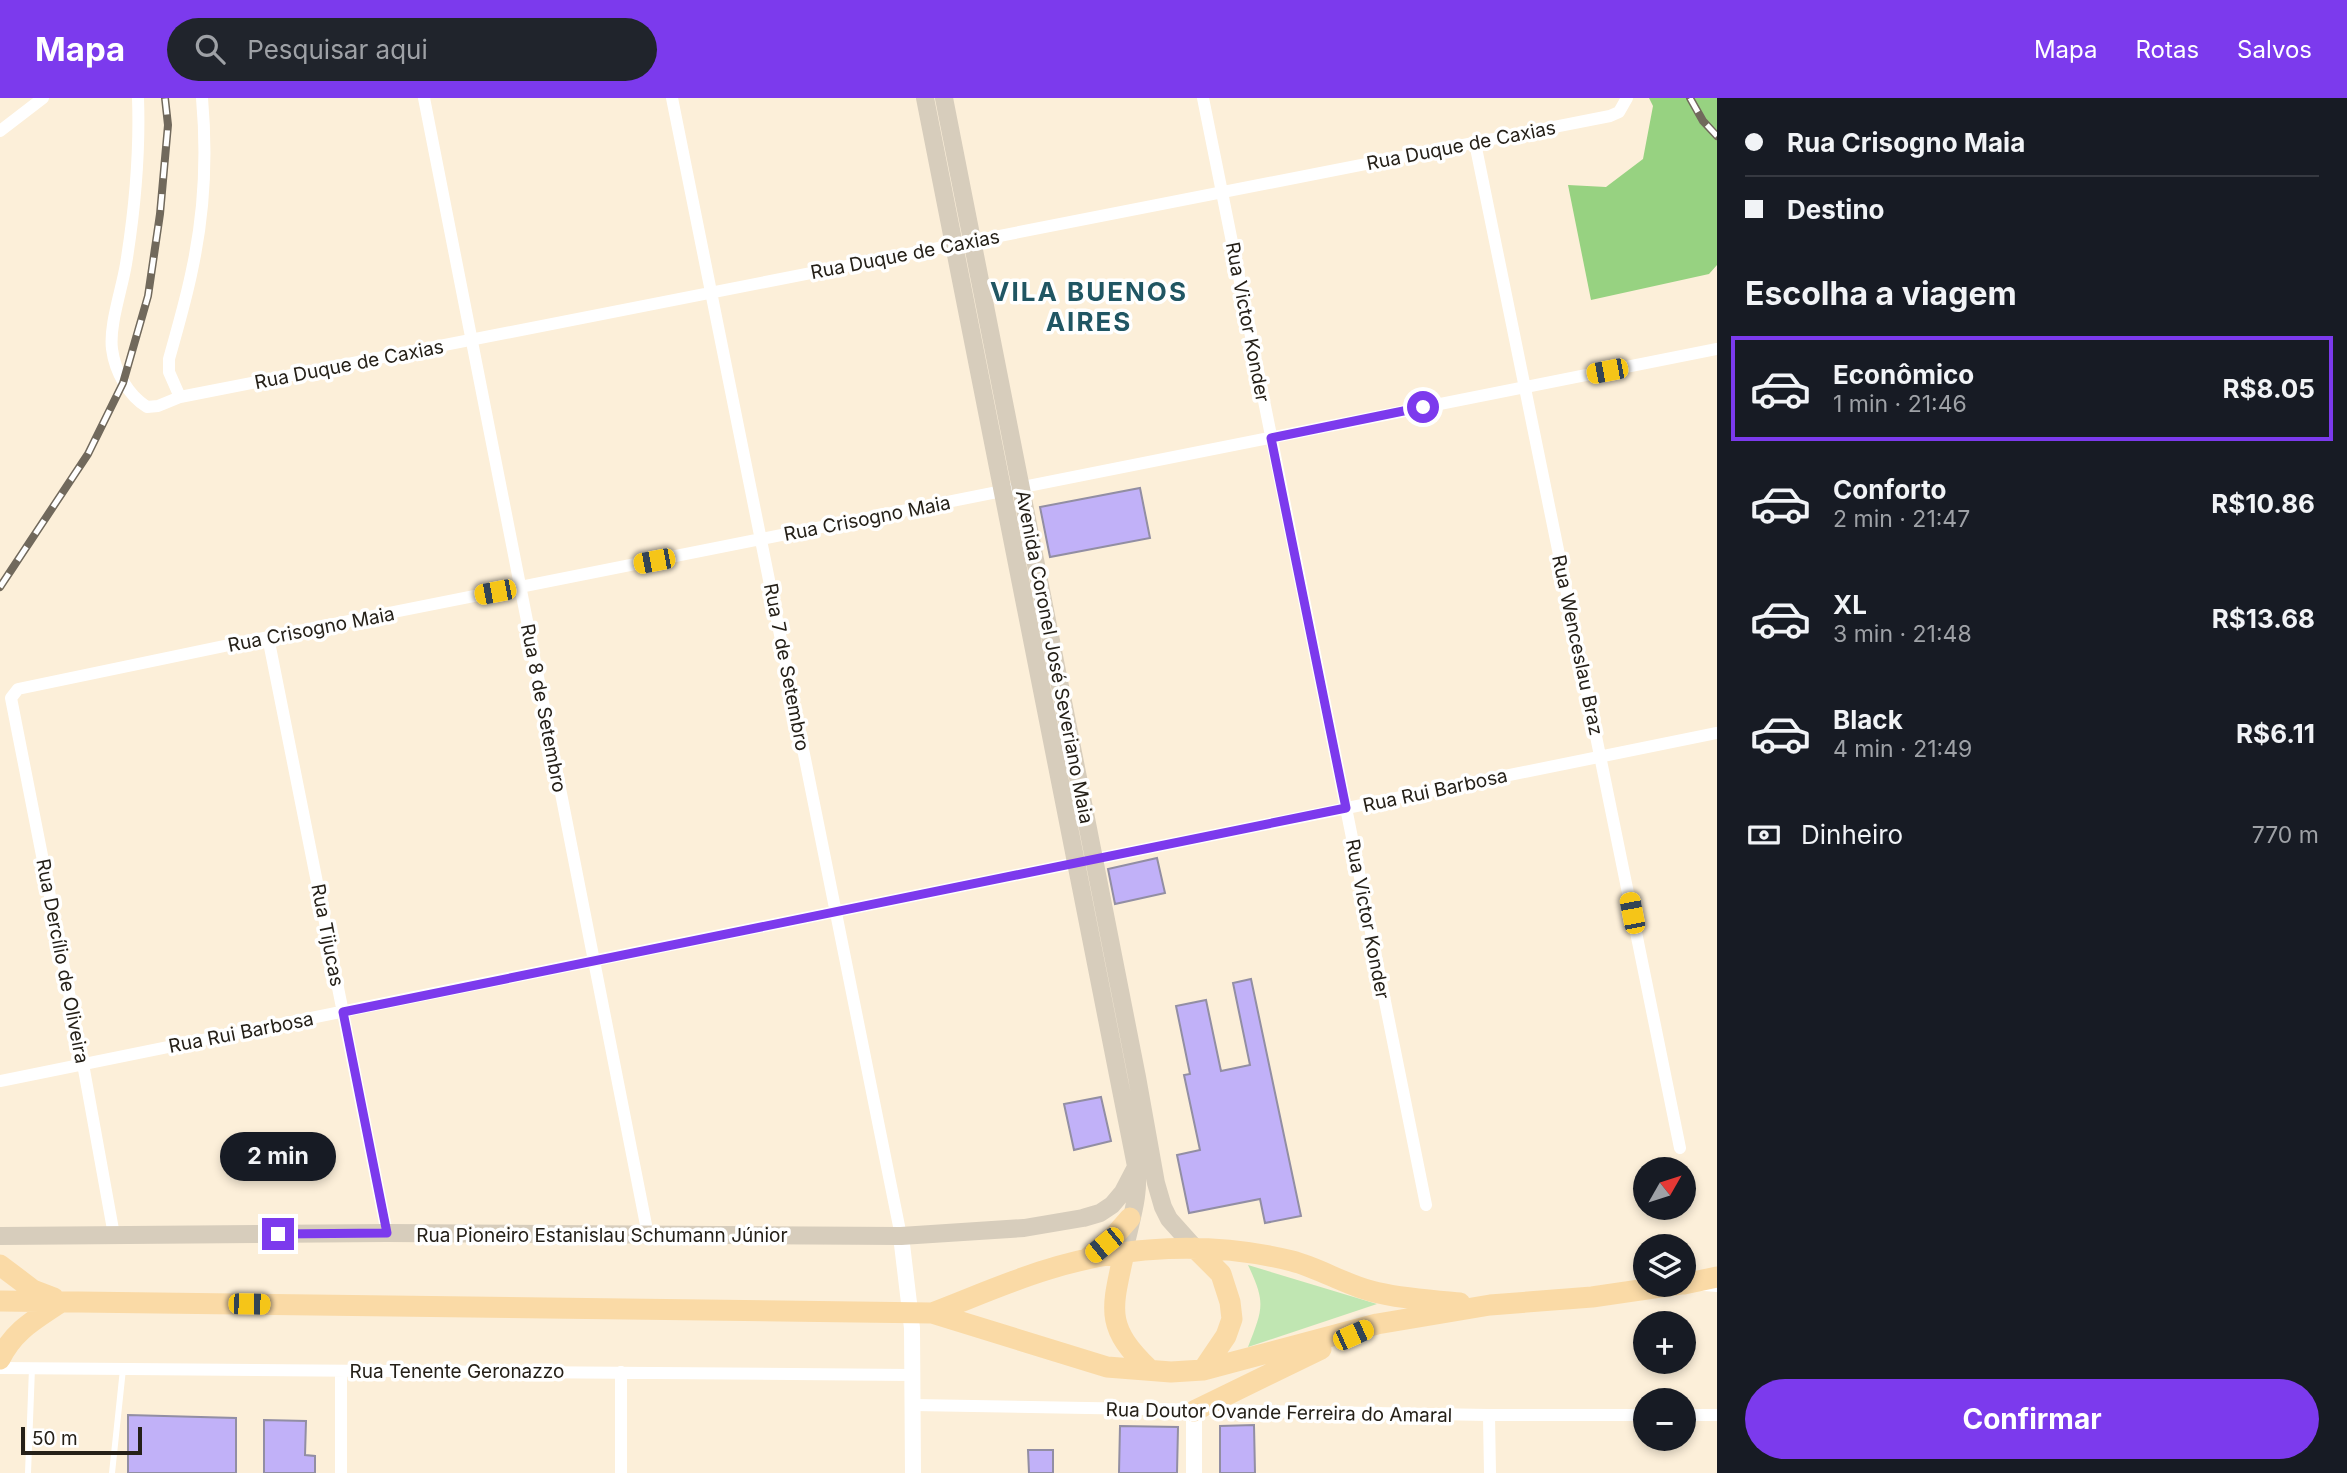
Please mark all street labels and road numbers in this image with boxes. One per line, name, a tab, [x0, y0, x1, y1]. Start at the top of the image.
street label: Rua Duque de Caxias	[1365, 116, 1558, 175]
street label: Rua Duque de Caxias	[809, 225, 1002, 284]
street label: Rua Victor Konder	[1221, 240, 1274, 404]
street label: Rua Duque de Caxias	[253, 335, 446, 394]
street label: Avenida Coronel José Severiano Maia	[1011, 488, 1098, 826]
street label: Rua Crisogno Maia	[782, 491, 953, 546]
street label: Rua Wenceslau Braz	[1547, 553, 1608, 738]
street label: Rua 7 de Setembro	[759, 581, 814, 753]
street label: Rua Crisogno Maia	[226, 602, 397, 657]
street label: Rua 8 de Setembro	[516, 622, 571, 794]
street label: Rua Rui Barbosa	[1361, 764, 1509, 817]
street label: Rua Victor Konder	[1341, 837, 1394, 1001]
street label: Rua Dercílio de Oliveira	[31, 857, 94, 1065]
street label: Rua Tijucas	[306, 882, 349, 988]
street label: Rua Rui Barbosa	[167, 1007, 316, 1058]
street label: Rua Pioneiro Estanislau Schumann Júnior	[416, 1224, 788, 1247]
street label: Rua Tenente Geronazzo	[350, 1360, 564, 1383]
street label: Rua Doutor Ovande Ferreira do Amaral	[1105, 1398, 1453, 1427]

